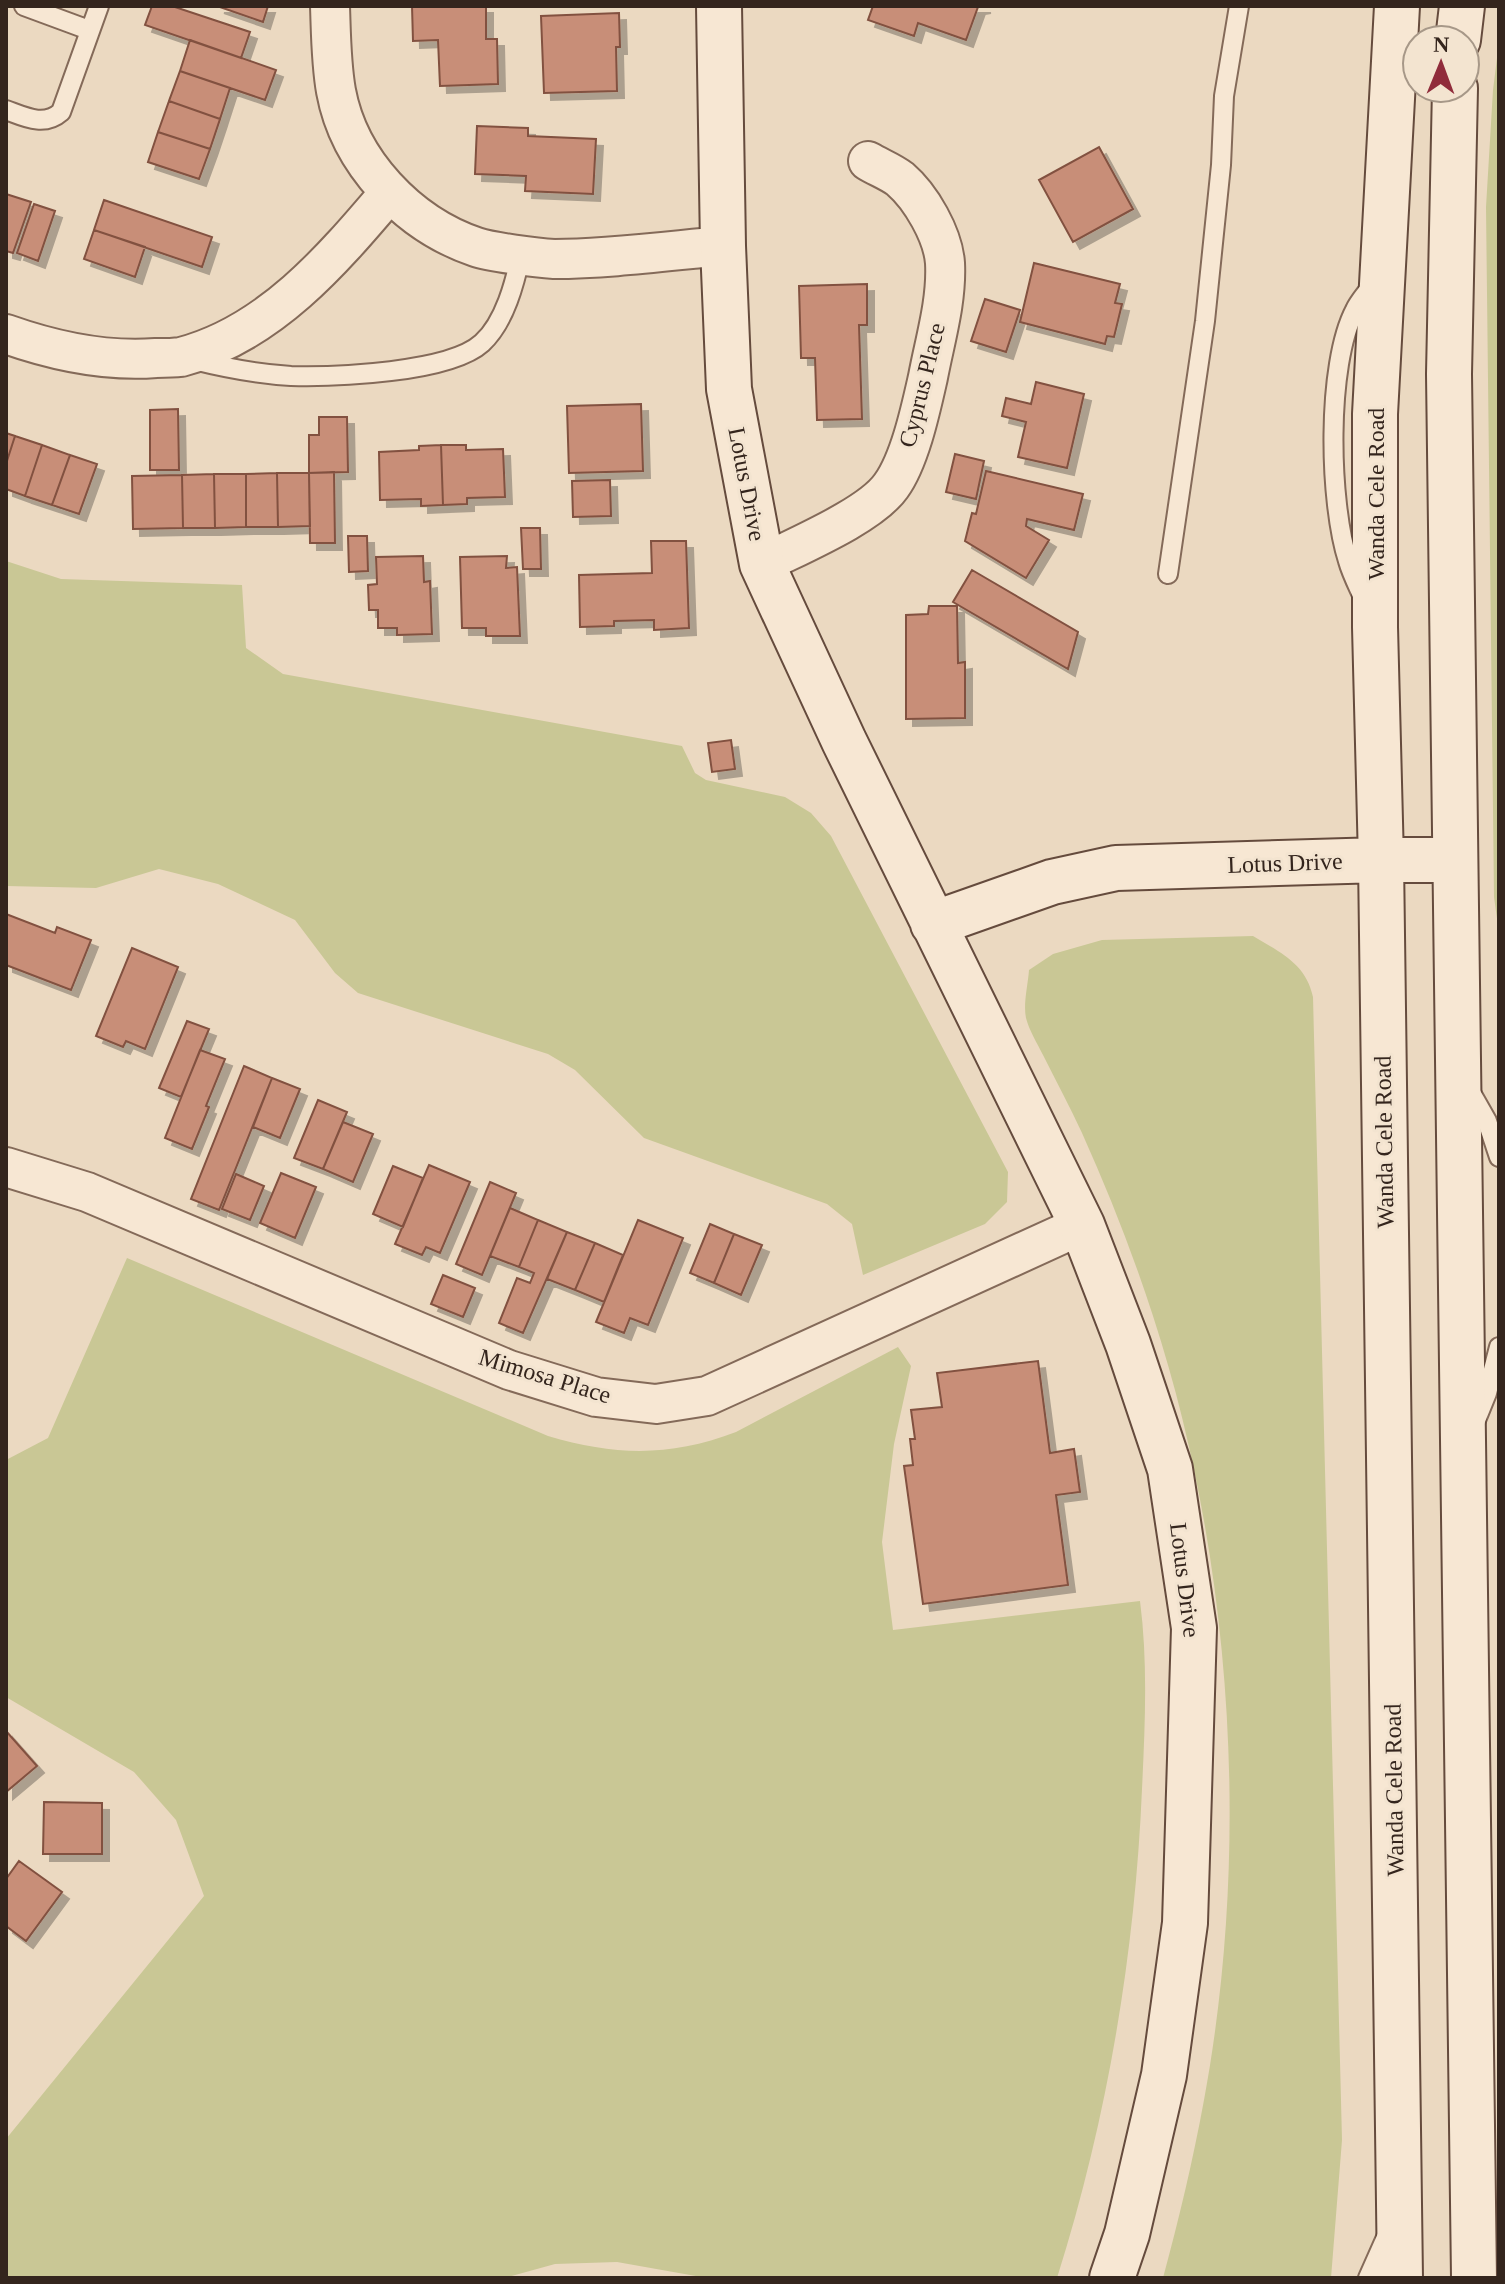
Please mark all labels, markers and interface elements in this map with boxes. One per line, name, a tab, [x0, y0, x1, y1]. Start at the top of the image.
north arrow	[1401, 24, 1481, 104]
text: N	[1433, 32, 1450, 57]
street label: Cyprus Place	[894, 320, 950, 450]
street label: Wanda Cele Road	[1363, 408, 1389, 580]
street label: Lotus Drive	[723, 425, 771, 543]
street label: Lotus Drive	[1227, 848, 1343, 878]
street label: Wanda Cele Road	[1369, 1055, 1399, 1229]
street label: Mimosa Place	[476, 1344, 614, 1408]
street label: Lotus Drive	[1165, 1521, 1205, 1639]
street label: Wanda Cele Road	[1379, 1703, 1409, 1877]

